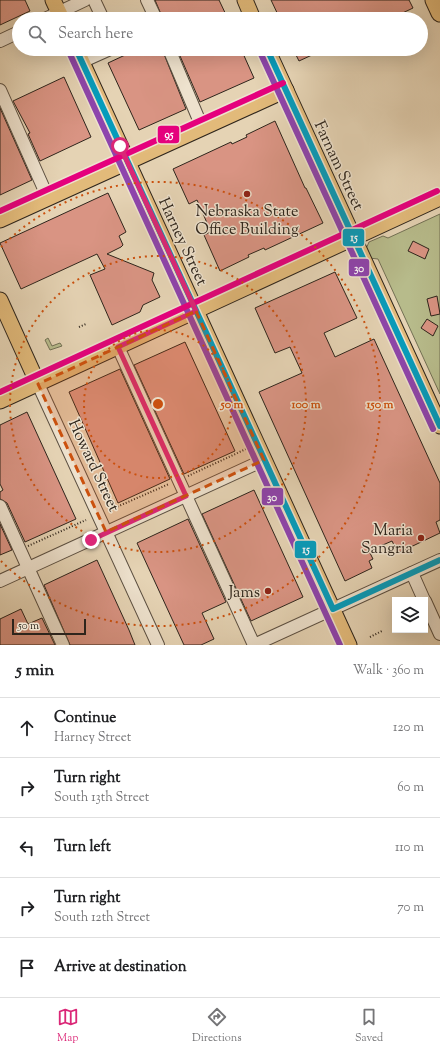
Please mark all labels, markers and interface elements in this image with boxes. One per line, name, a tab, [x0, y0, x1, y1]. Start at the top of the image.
search box	[12, 12, 428, 56]
icon: search	[26, 23, 48, 45]
text: Search here	[58, 24, 133, 45]
street label: Farnam Street	[307, 117, 369, 215]
line badge: 95	[157, 125, 180, 144]
text: 95	[164, 127, 174, 143]
route start	[111, 137, 129, 155]
marker: Nebraska State Office Building	[242, 189, 252, 199]
street label: Harney Street	[151, 194, 212, 290]
place label: Nebraska State Office Building	[195, 201, 299, 242]
line badge: 15	[342, 228, 365, 247]
text: 15	[349, 230, 358, 246]
line badge: 30	[348, 258, 370, 277]
text: 30	[354, 261, 364, 277]
text: 50 m	[220, 396, 244, 414]
text: 100 m	[290, 396, 321, 414]
text: 150 m	[365, 396, 394, 414]
centre of rings	[151, 397, 165, 411]
street label: Howard Street	[61, 416, 124, 517]
line badge: 30	[261, 487, 284, 506]
text: 30	[267, 490, 277, 506]
place label: Maria Sangria	[361, 520, 414, 561]
route end	[82, 531, 100, 549]
marker: Maria Sangria	[416, 533, 426, 543]
line badge: 15	[294, 540, 317, 559]
text: 15	[301, 542, 310, 558]
place label: Jams	[227, 582, 260, 605]
marker: Jams	[263, 586, 273, 596]
map controls	[392, 597, 428, 633]
button: layers	[392, 597, 428, 633]
scale bar	[12, 617, 86, 636]
text: 50 m	[18, 618, 39, 634]
text: 5 min	[16, 659, 54, 683]
text: Walk · 360 m	[353, 662, 424, 680]
text: Continue	[54, 708, 116, 729]
icon: ahead	[16, 717, 38, 739]
text: 120 m	[393, 719, 424, 737]
text: Harney Street	[54, 729, 131, 747]
text: Turn right	[54, 768, 120, 789]
icon: right	[16, 777, 38, 799]
text: 60 m	[397, 779, 424, 797]
text: South 13th Street	[54, 789, 149, 807]
icon: left	[16, 837, 38, 859]
text: Turn left	[54, 837, 111, 858]
text: 110 m	[395, 839, 424, 857]
text: Turn right	[54, 888, 120, 909]
icon: right	[16, 897, 38, 919]
text: 70 m	[397, 899, 424, 917]
text: South 12th Street	[54, 909, 150, 927]
icon: arrive	[16, 957, 38, 979]
text: Arrive at destination	[54, 957, 187, 978]
tab: Map	[57, 1006, 79, 1046]
tab: Directions	[192, 1006, 242, 1046]
tab: Saved	[355, 1006, 383, 1046]

